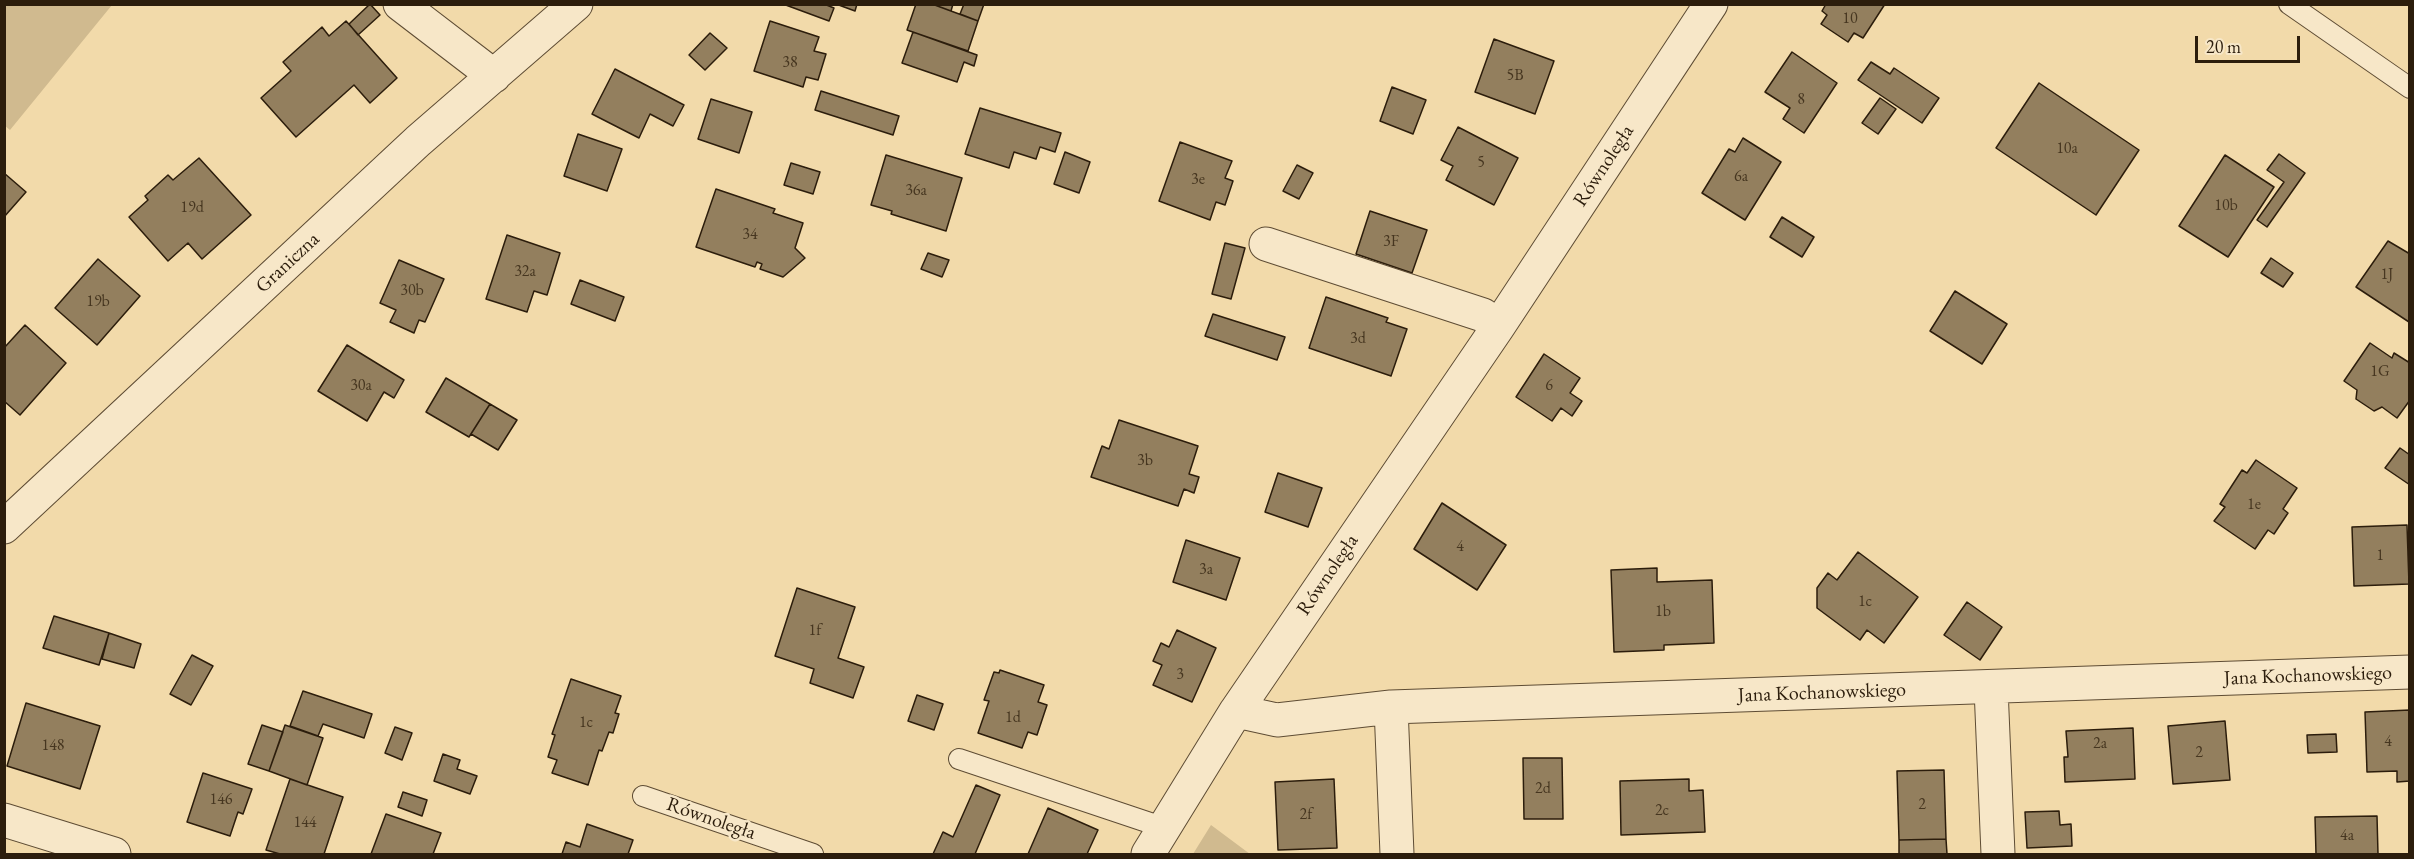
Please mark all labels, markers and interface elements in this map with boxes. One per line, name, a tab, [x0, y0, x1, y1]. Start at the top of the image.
house number: 10	[1842, 9, 1858, 29]
scale bar	[2198, 24, 2303, 62]
text: 20 m	[2206, 35, 2241, 58]
house number: 38	[782, 53, 798, 73]
house number: 5B	[1506, 66, 1524, 86]
house number: 8	[1797, 90, 1805, 110]
street label: Równoległa	[1569, 121, 1639, 211]
house number: 10a	[2056, 139, 2078, 159]
house number: 5	[1477, 153, 1485, 173]
house number: 6a	[1734, 167, 1748, 187]
house number: 3e	[1191, 170, 1205, 190]
house number: 36a	[905, 181, 927, 201]
house number: 10b	[2214, 196, 2238, 216]
house number: 19d	[180, 198, 204, 218]
house number: 34	[742, 225, 758, 245]
street label: Graniczna	[251, 227, 325, 299]
house number: 3F	[1383, 232, 1399, 252]
house number: 32a	[514, 262, 536, 282]
house number: 1J	[2380, 265, 2394, 285]
house number: 30b	[400, 281, 424, 301]
house number: 19b	[86, 292, 110, 312]
house number: 3d	[1350, 329, 1366, 349]
house number: 1G	[2370, 362, 2390, 382]
house number: 30a	[350, 376, 372, 396]
house number: 6	[1545, 376, 1553, 396]
house number: 3b	[1137, 451, 1153, 471]
house number: 1e	[2247, 495, 2261, 515]
street label: Równoległa	[1292, 530, 1364, 620]
house number: 4	[1456, 537, 1464, 557]
house number: 1	[2376, 546, 2384, 566]
house number: 3a	[1199, 560, 1213, 580]
house number: 1c	[1858, 592, 1872, 612]
house number: 1b	[1655, 602, 1671, 622]
house number: 1f	[809, 621, 821, 641]
street label: Jana Kochanowskiego	[2224, 661, 2392, 691]
house number: 3	[1176, 665, 1184, 685]
street label: Jana Kochanowskiego	[1738, 678, 1906, 708]
house number: 1d	[1005, 708, 1021, 728]
house number: 1c	[579, 713, 593, 733]
house number: 4	[2384, 732, 2392, 752]
house number: 2a	[2093, 734, 2107, 754]
house number: 148	[41, 736, 65, 756]
house number: 2	[2195, 743, 2203, 763]
house number: 2d	[1535, 779, 1551, 799]
house number: 146	[209, 790, 233, 810]
street label: Równoległa	[663, 793, 759, 845]
house number: 2	[1918, 795, 1926, 815]
house number: 2c	[1655, 801, 1669, 821]
house number: 2f	[1300, 805, 1312, 825]
house number: 144	[293, 813, 317, 833]
house number: 4a	[2340, 826, 2354, 846]

